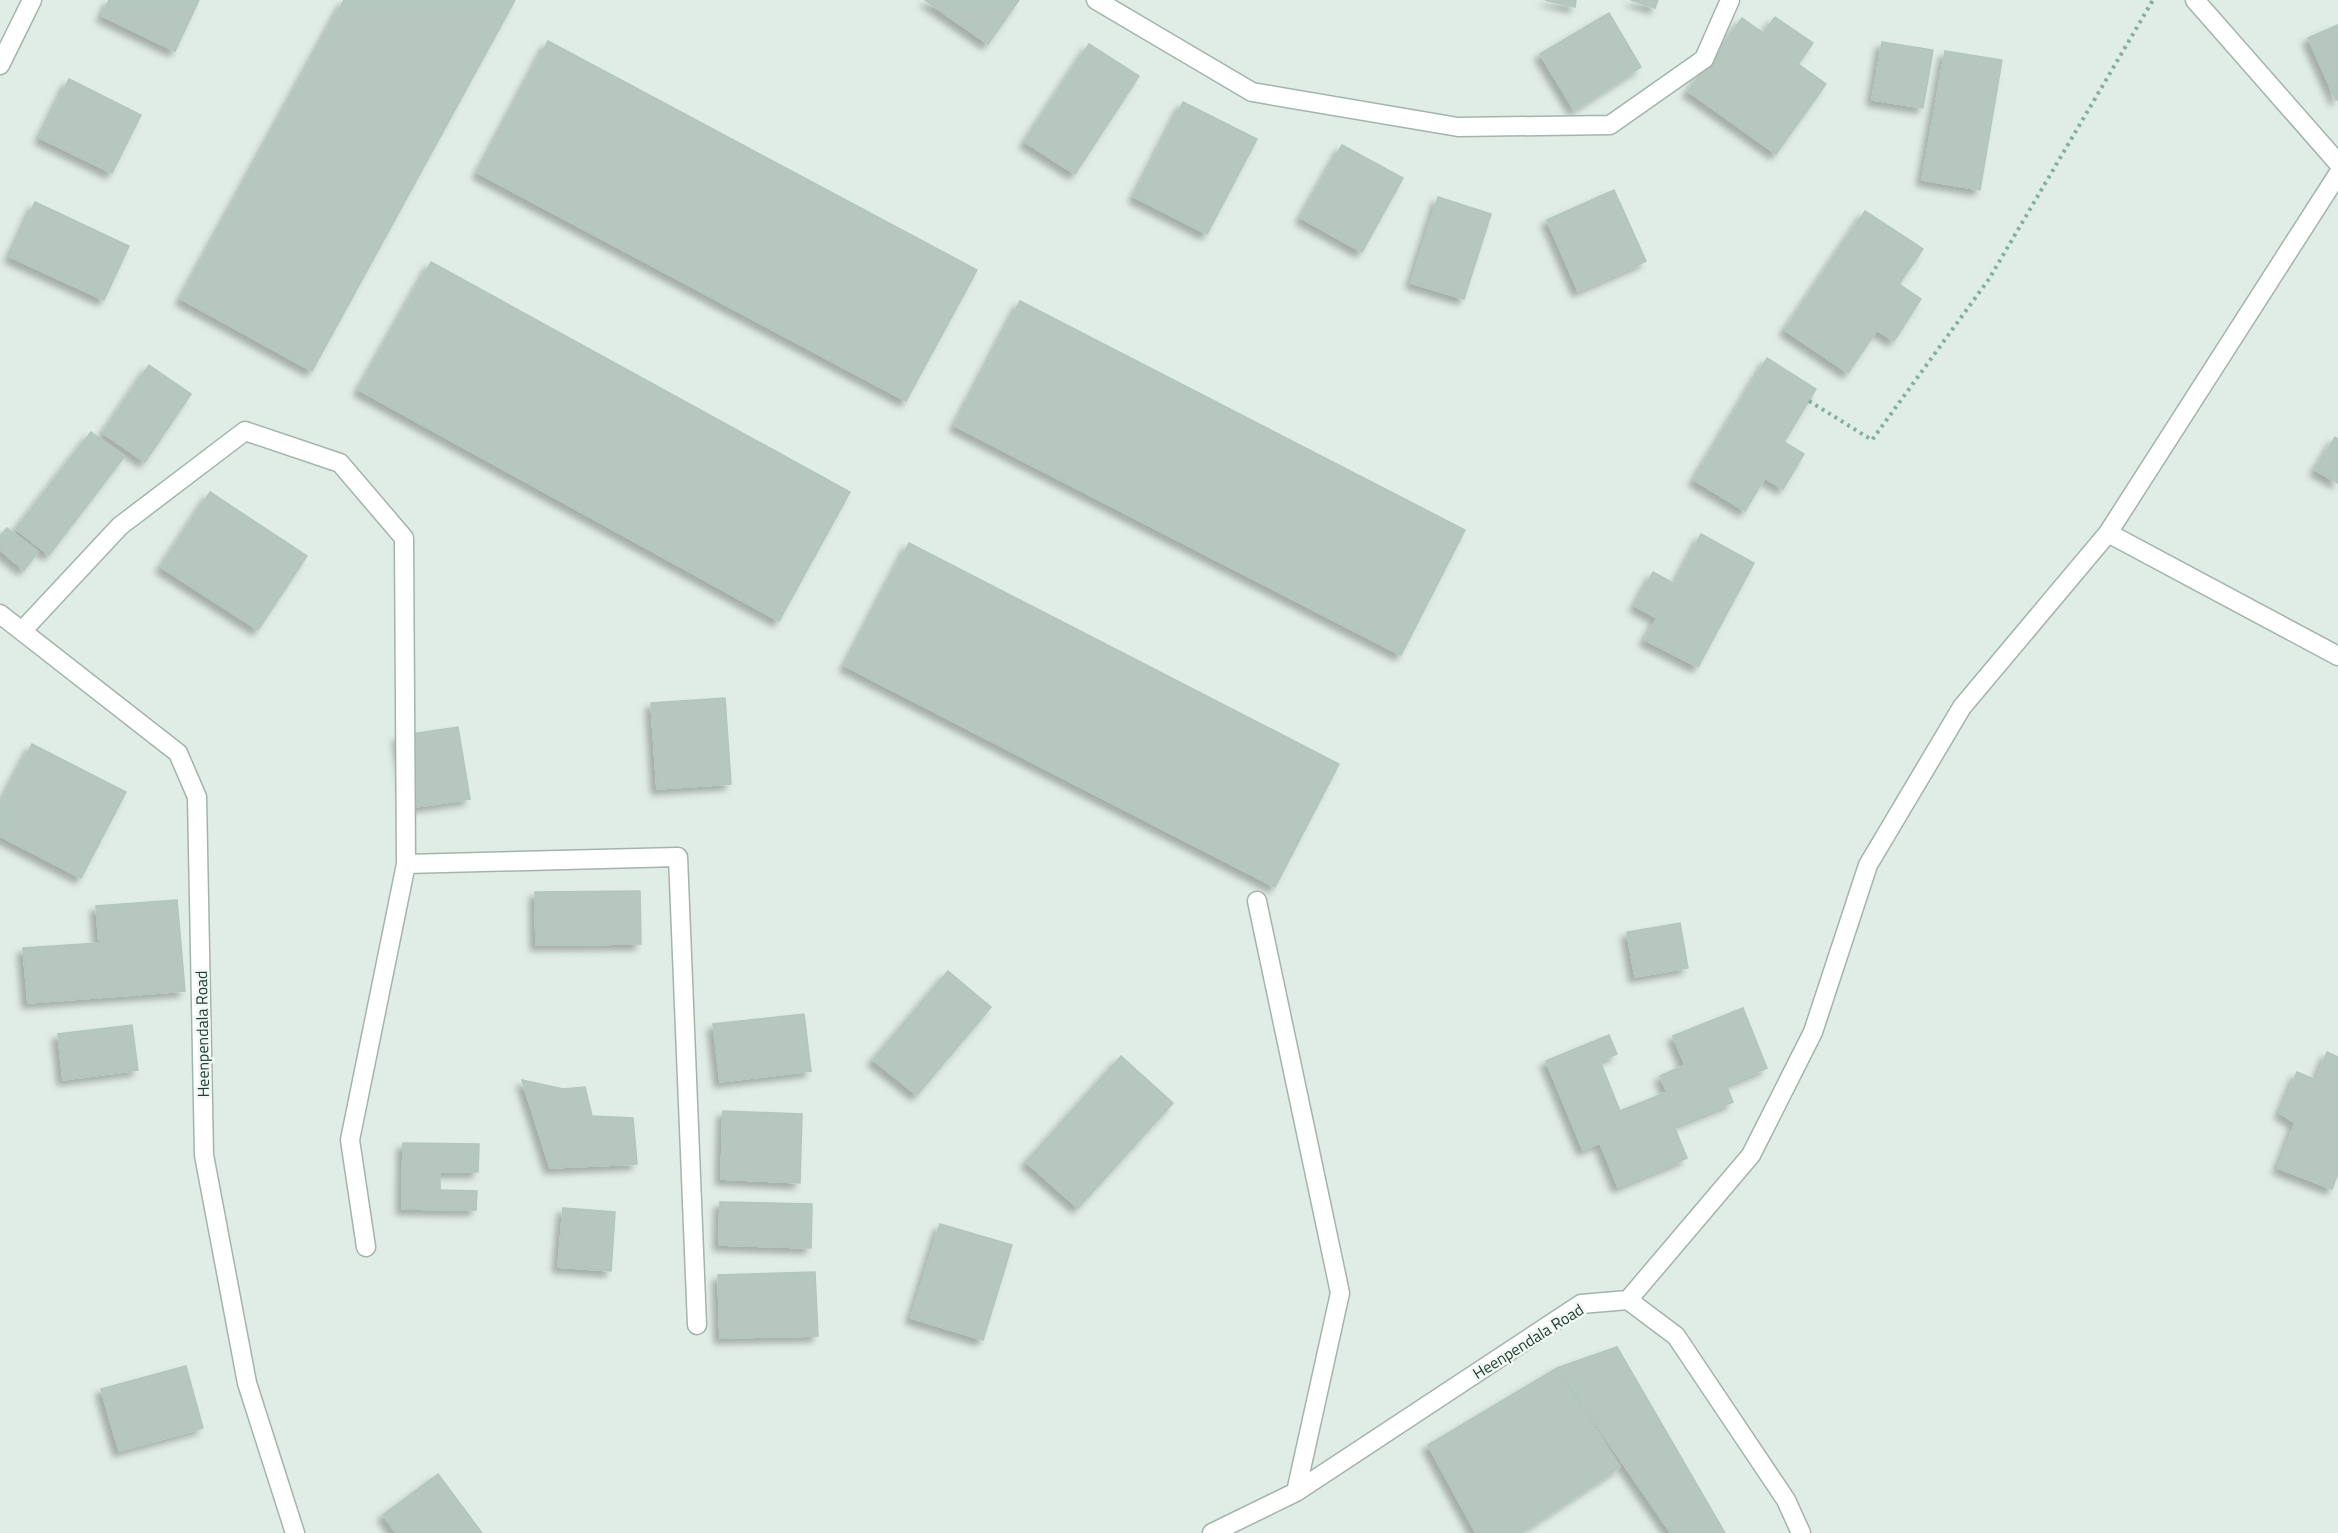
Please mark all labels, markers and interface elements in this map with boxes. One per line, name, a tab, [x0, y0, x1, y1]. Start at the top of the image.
street label: Heenpendala Road	[189, 970, 215, 1098]
street label: Heenpendala Road	[1468, 1297, 1588, 1385]

